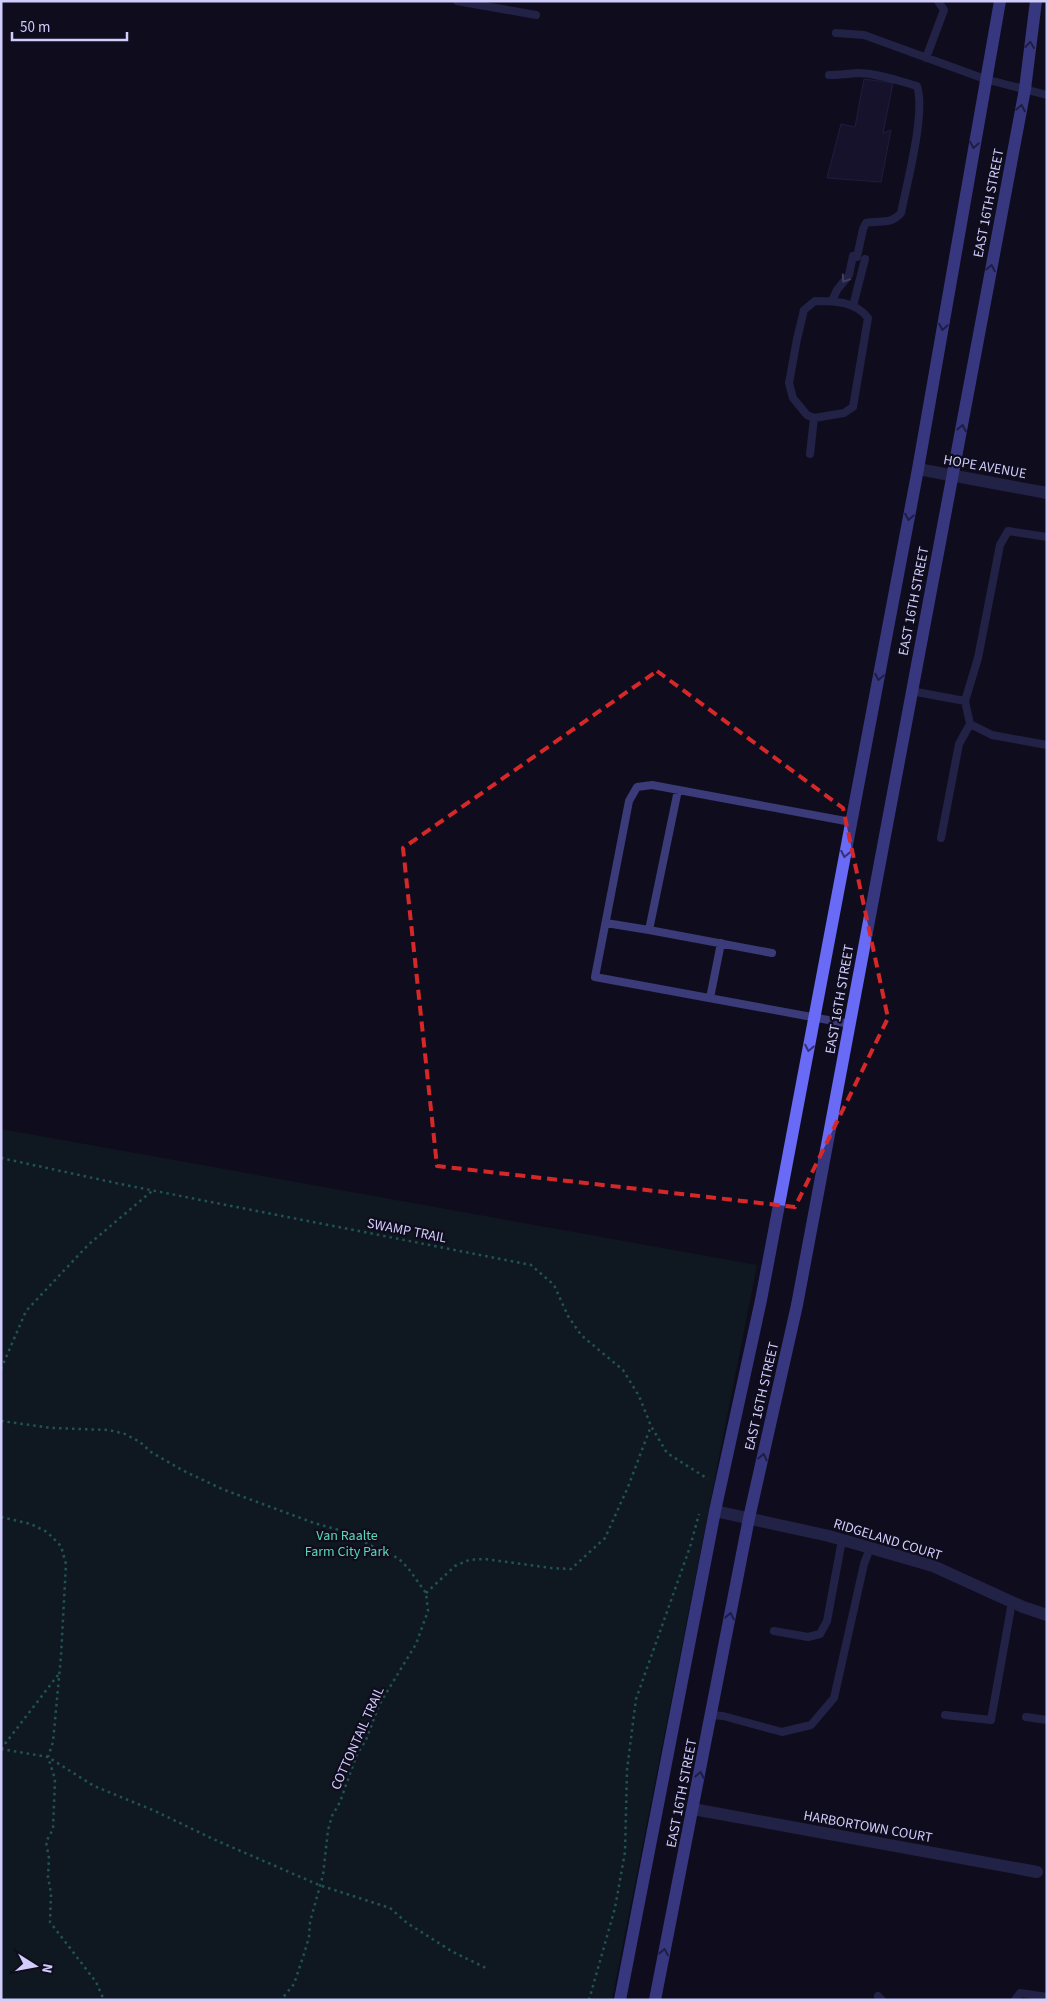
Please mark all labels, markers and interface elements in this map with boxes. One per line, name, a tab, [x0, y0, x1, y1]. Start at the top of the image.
scale bar	[12, 10, 128, 42]
text: 50 m	[20, 17, 50, 38]
one-way arrow	[1024, 41, 1035, 49]
one-way arrow	[1016, 104, 1026, 113]
one-way arrow	[970, 140, 980, 149]
street label: EAST 16TH STREET	[969, 146, 1009, 259]
one-way arrow	[986, 263, 996, 272]
one-way arrow	[841, 274, 851, 283]
one-way arrow	[939, 323, 949, 331]
one-way arrow	[956, 423, 966, 432]
street label: HOPE AVENUE	[942, 450, 1028, 484]
one-way arrow	[904, 513, 914, 522]
street label: EAST 16TH STREET	[894, 544, 934, 657]
one-way arrow	[874, 673, 884, 681]
one-way arrow	[841, 849, 851, 858]
street label: EAST 16TH STREET	[821, 942, 860, 1055]
one-way arrow	[804, 1044, 815, 1052]
street label: SWAMP TRAIL	[365, 1213, 448, 1249]
street label: EAST 16TH STREET	[740, 1340, 784, 1452]
one-way arrow	[757, 1452, 768, 1461]
street label: RIDGELAND COURT	[831, 1514, 945, 1566]
park label: Van Raalte Farm City Park	[305, 1526, 389, 1562]
one-way arrow	[725, 1611, 735, 1620]
street label: COTTONTAIL TRAIL	[326, 1683, 390, 1793]
street label: EAST 16TH STREET	[662, 1736, 702, 1849]
one-way arrow	[694, 1771, 704, 1780]
street label: HARBORTOWN COURT	[802, 1806, 934, 1848]
north arrow	[10, 1941, 60, 1991]
one-way arrow	[658, 1947, 669, 1956]
text: N	[36, 1962, 57, 1975]

